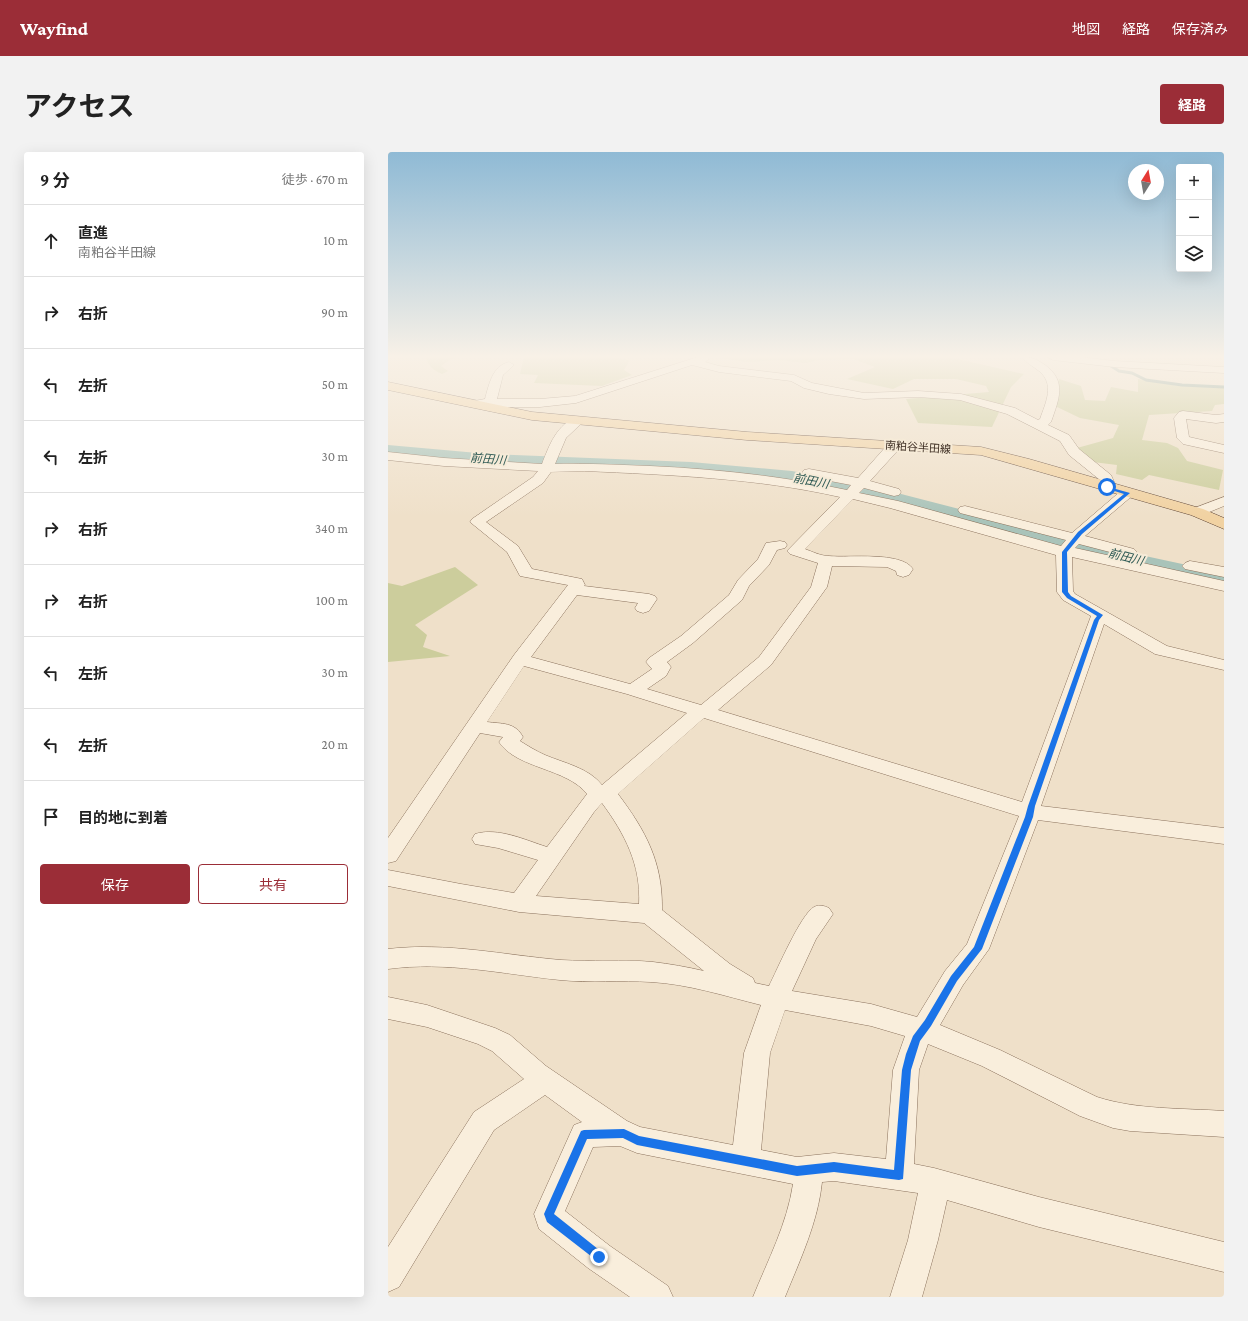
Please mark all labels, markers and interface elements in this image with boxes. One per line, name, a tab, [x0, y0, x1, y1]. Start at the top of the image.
text: Wayfind	[20, 18, 88, 39]
text: 地図	[1072, 21, 1100, 37]
text: 経路	[1122, 21, 1150, 37]
text: 保存済み	[1172, 21, 1228, 37]
button: 経路	[1160, 84, 1224, 124]
text: アクセス	[24, 91, 135, 122]
north arrow	[1128, 164, 1164, 200]
map controls	[1176, 164, 1212, 272]
button: +	[1176, 164, 1212, 200]
text: 9 分	[40, 171, 70, 190]
text: 徒歩 · 670 m	[282, 172, 348, 187]
button: −	[1176, 200, 1212, 236]
text: 直進	[78, 225, 108, 241]
icon: ahead	[40, 230, 62, 252]
text: 10 m	[323, 233, 348, 248]
button: layers	[1176, 236, 1212, 272]
text: 南粕谷半田線	[78, 245, 156, 260]
icon: right	[40, 302, 62, 324]
text: 90 m	[321, 305, 348, 320]
text: 右折	[78, 306, 108, 322]
icon: left	[40, 374, 62, 396]
text: 50 m	[322, 377, 348, 392]
text: 左折	[78, 378, 108, 394]
street label: 南粕谷半田線	[885, 439, 951, 455]
icon: left	[40, 446, 62, 468]
text: 30 m	[322, 449, 348, 464]
text: 左折	[78, 450, 108, 466]
water label: 前田川	[469, 450, 509, 468]
water label: 前田川	[792, 471, 832, 492]
route start	[1098, 478, 1116, 496]
icon: right	[40, 518, 62, 540]
text: 340 m	[315, 521, 348, 536]
text: 右折	[78, 522, 108, 538]
water label: 前田川	[1107, 546, 1147, 569]
icon: right	[40, 590, 62, 612]
text: 100 m	[316, 593, 348, 608]
text: 右折	[78, 594, 108, 610]
icon: left	[40, 662, 62, 684]
text: 30 m	[322, 665, 348, 680]
text: 左折	[78, 666, 108, 682]
icon: left	[40, 734, 62, 756]
text: 20 m	[322, 737, 348, 752]
text: 左折	[78, 738, 108, 754]
icon: arrive	[40, 806, 62, 828]
text: 目的地に到着	[78, 810, 168, 826]
button: 保存	[40, 864, 190, 904]
button: 共有	[198, 864, 348, 904]
route end	[590, 1248, 608, 1266]

